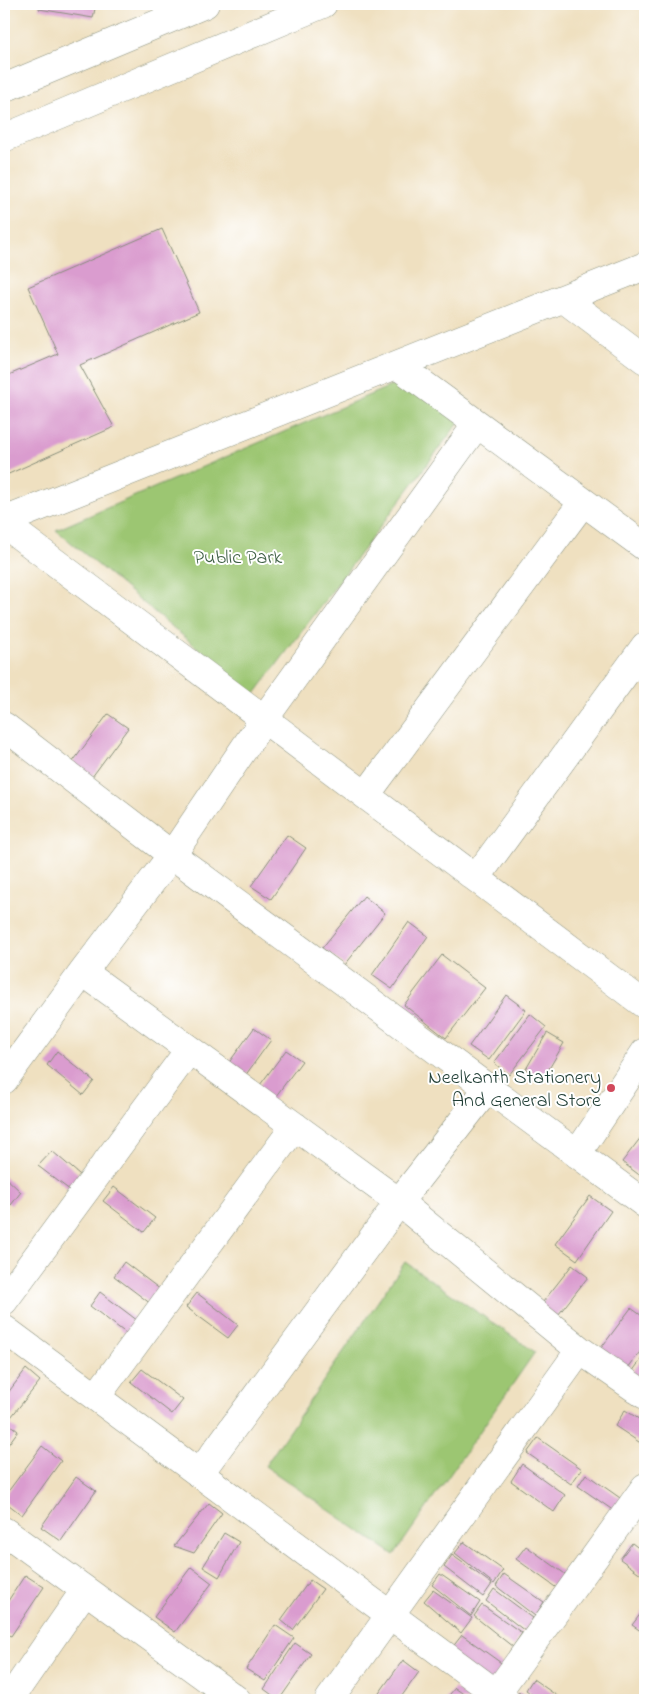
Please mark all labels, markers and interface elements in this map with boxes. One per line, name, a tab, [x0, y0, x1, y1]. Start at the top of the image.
park label: Public Park	[194, 544, 283, 573]
place label: Neelkanth Stationery And General Store	[428, 1064, 601, 1116]
marker: Neelkanth Stationery And General Store	[605, 1082, 617, 1094]

